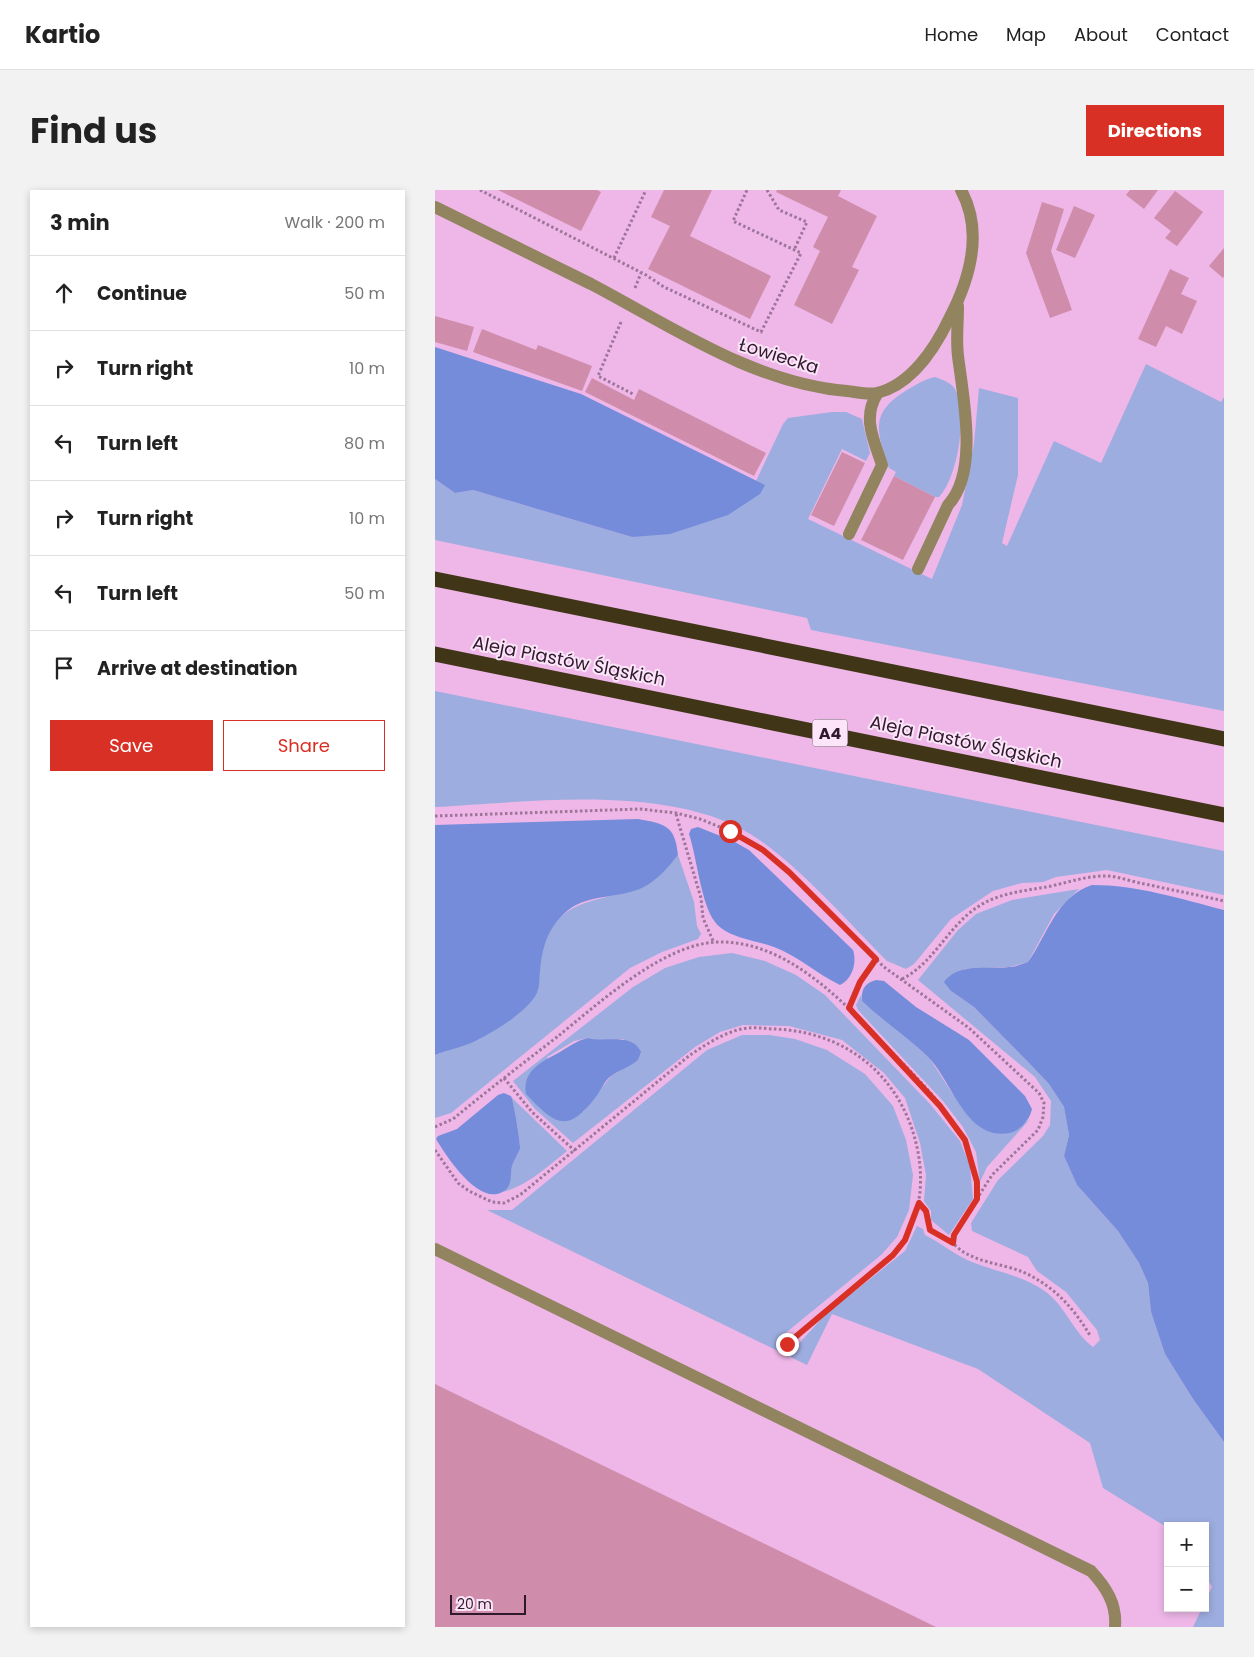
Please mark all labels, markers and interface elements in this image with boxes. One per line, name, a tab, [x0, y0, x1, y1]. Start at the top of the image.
text: Kartio	[25, 18, 100, 51]
text: Home	[924, 22, 978, 47]
text: Map	[1006, 22, 1046, 47]
text: About	[1074, 22, 1128, 47]
text: Contact	[1156, 22, 1229, 47]
button: Directions	[1086, 105, 1224, 156]
text: Find us	[30, 106, 157, 155]
text: 3 min	[50, 208, 110, 237]
text: Walk · 200 m	[284, 211, 385, 234]
icon: ahead	[50, 279, 78, 307]
text: Continue	[97, 280, 187, 307]
text: 50 m	[344, 282, 385, 305]
street label: Łowiecka	[736, 332, 822, 379]
icon: right	[50, 354, 78, 382]
text: Turn right	[97, 355, 193, 382]
text: 10 m	[349, 357, 385, 380]
icon: left	[50, 429, 78, 457]
text: Turn left	[97, 430, 178, 457]
text: 80 m	[344, 432, 385, 455]
icon: right	[50, 504, 78, 532]
text: Turn right	[97, 505, 193, 532]
text: 10 m	[349, 507, 385, 530]
icon: left	[50, 579, 78, 607]
text: Turn left	[97, 580, 178, 607]
text: 50 m	[344, 582, 385, 605]
street label: Aleja Piastów Śląskich	[471, 630, 668, 691]
icon: arrive	[50, 654, 78, 682]
text: Arrive at destination	[97, 655, 298, 682]
street label: Aleja Piastów Śląskich	[868, 709, 1065, 774]
button: Save	[50, 720, 213, 771]
button: Share	[223, 720, 385, 771]
road number: A4	[813, 720, 847, 746]
route start	[719, 820, 742, 843]
route end	[776, 1333, 799, 1356]
map controls	[1164, 1522, 1209, 1612]
button: +	[1164, 1522, 1209, 1567]
button: −	[1164, 1567, 1209, 1612]
scale bar	[450, 1592, 526, 1615]
text: 20 m	[457, 1594, 492, 1614]

